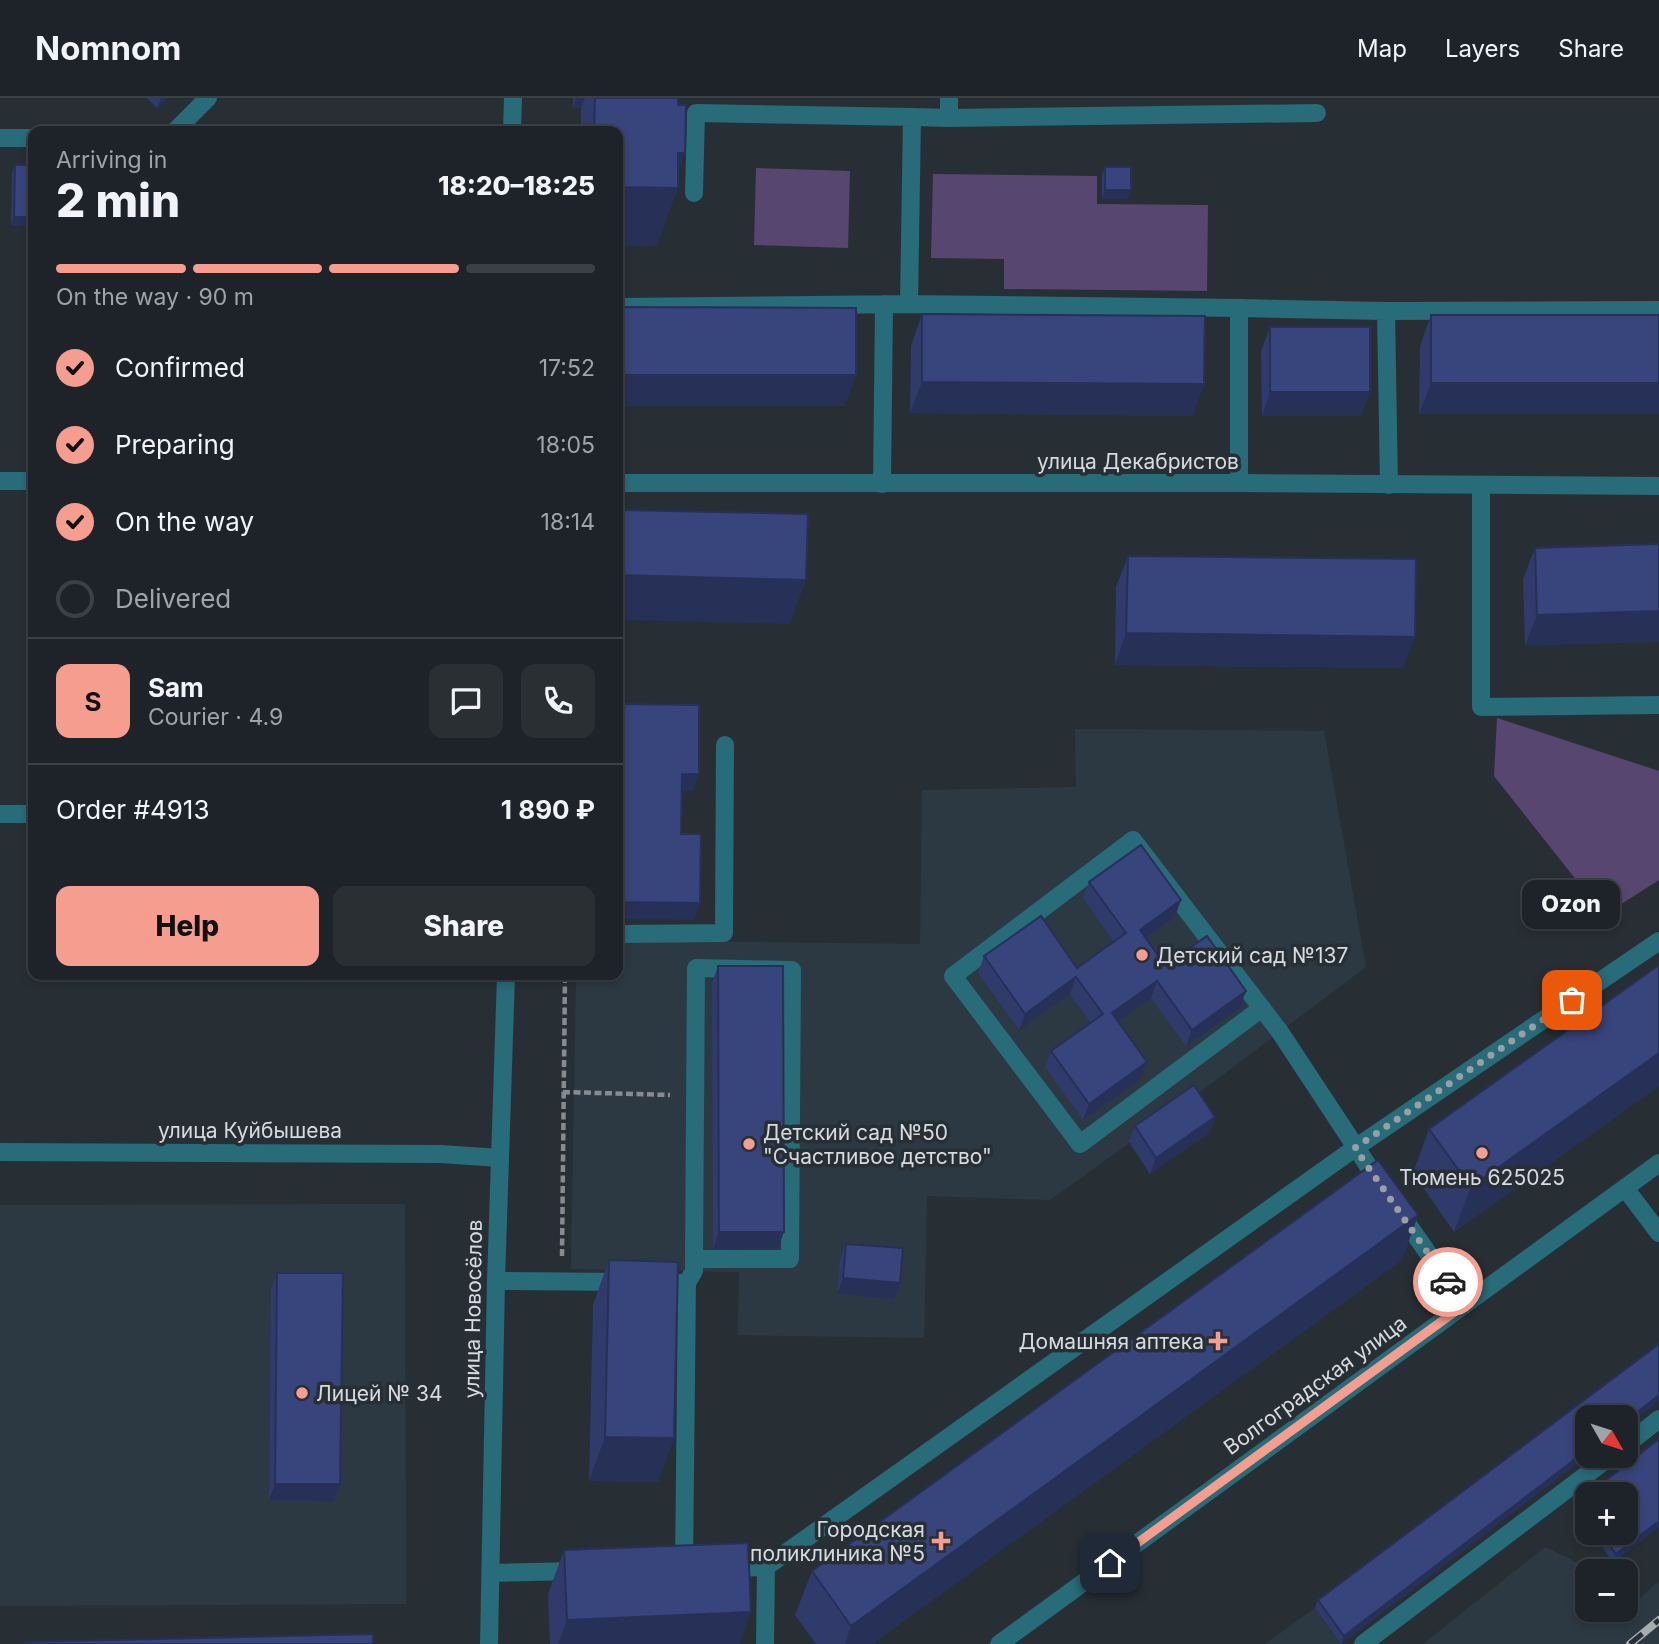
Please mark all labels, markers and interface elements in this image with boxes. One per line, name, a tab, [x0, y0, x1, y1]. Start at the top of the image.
text: Nomnom	[35, 28, 181, 68]
text: Map	[1357, 34, 1407, 63]
text: Layers	[1445, 34, 1520, 63]
text: Share	[1558, 34, 1624, 63]
text: Arriving in	[56, 146, 167, 174]
text: 18:20–18:25	[438, 170, 595, 201]
text: 2 min	[56, 172, 180, 228]
text: On the way · 90 m	[56, 283, 254, 311]
icon: check	[56, 349, 94, 387]
text: Confirmed	[115, 352, 245, 383]
text: 17:52	[539, 354, 595, 382]
icon: check	[56, 426, 94, 464]
text: Preparing	[115, 429, 235, 460]
text: 18:05	[536, 431, 595, 459]
street label: улица Декабристов	[1037, 449, 1239, 474]
icon: check	[56, 503, 94, 541]
text: On the way	[115, 506, 254, 537]
text: 18:14	[541, 508, 595, 536]
text: Delivered	[115, 583, 231, 614]
button: chat	[429, 664, 503, 738]
button: phone	[521, 664, 595, 738]
text: Sam	[148, 672, 204, 703]
text: S	[84, 686, 102, 717]
text: Courier · 4.9	[148, 703, 283, 731]
text: Order #4913	[56, 794, 209, 825]
text: 1 890 ₽	[501, 794, 595, 825]
callout: Ozon	[1523, 881, 1621, 930]
button: Help	[56, 886, 319, 966]
button: Share	[333, 886, 595, 966]
text: Ozon	[1541, 890, 1601, 918]
place label: Детский сад №137	[1156, 943, 1348, 968]
marker: Детский сад №137	[1134, 947, 1150, 963]
pin	[1542, 970, 1602, 1030]
icon: bag	[1553, 981, 1591, 1019]
street label: улица Куйбышева	[158, 1118, 342, 1143]
place label: Детский сад №50 "Счастливое детство"	[763, 1120, 992, 1169]
marker: Детский сад №50 "Счастливое детство"	[741, 1136, 757, 1152]
marker: Тюмень 625025	[1474, 1145, 1490, 1161]
place label: Тюмень 625025	[1399, 1165, 1565, 1190]
street label: улица Новосёлов	[459, 1219, 487, 1399]
courier	[1413, 1247, 1483, 1317]
icon: car	[1429, 1263, 1467, 1301]
street label: Волгоградская улица	[1219, 1310, 1411, 1460]
place label: Домашняя аптека	[1018, 1329, 1204, 1354]
marker: Домашняя аптека	[1210, 1333, 1226, 1349]
place label: Лицей № 34	[316, 1381, 443, 1406]
marker: Лицей № 34	[294, 1385, 310, 1401]
north arrow	[1575, 1405, 1638, 1468]
map controls	[1575, 1405, 1638, 1622]
button: +	[1575, 1482, 1638, 1545]
place label: Городская поликлиника №5	[750, 1517, 925, 1566]
marker: Городская поликлиника №5	[931, 1531, 951, 1551]
pin	[1080, 1533, 1140, 1593]
icon: home	[1091, 1544, 1129, 1582]
button: −	[1575, 1559, 1638, 1622]

